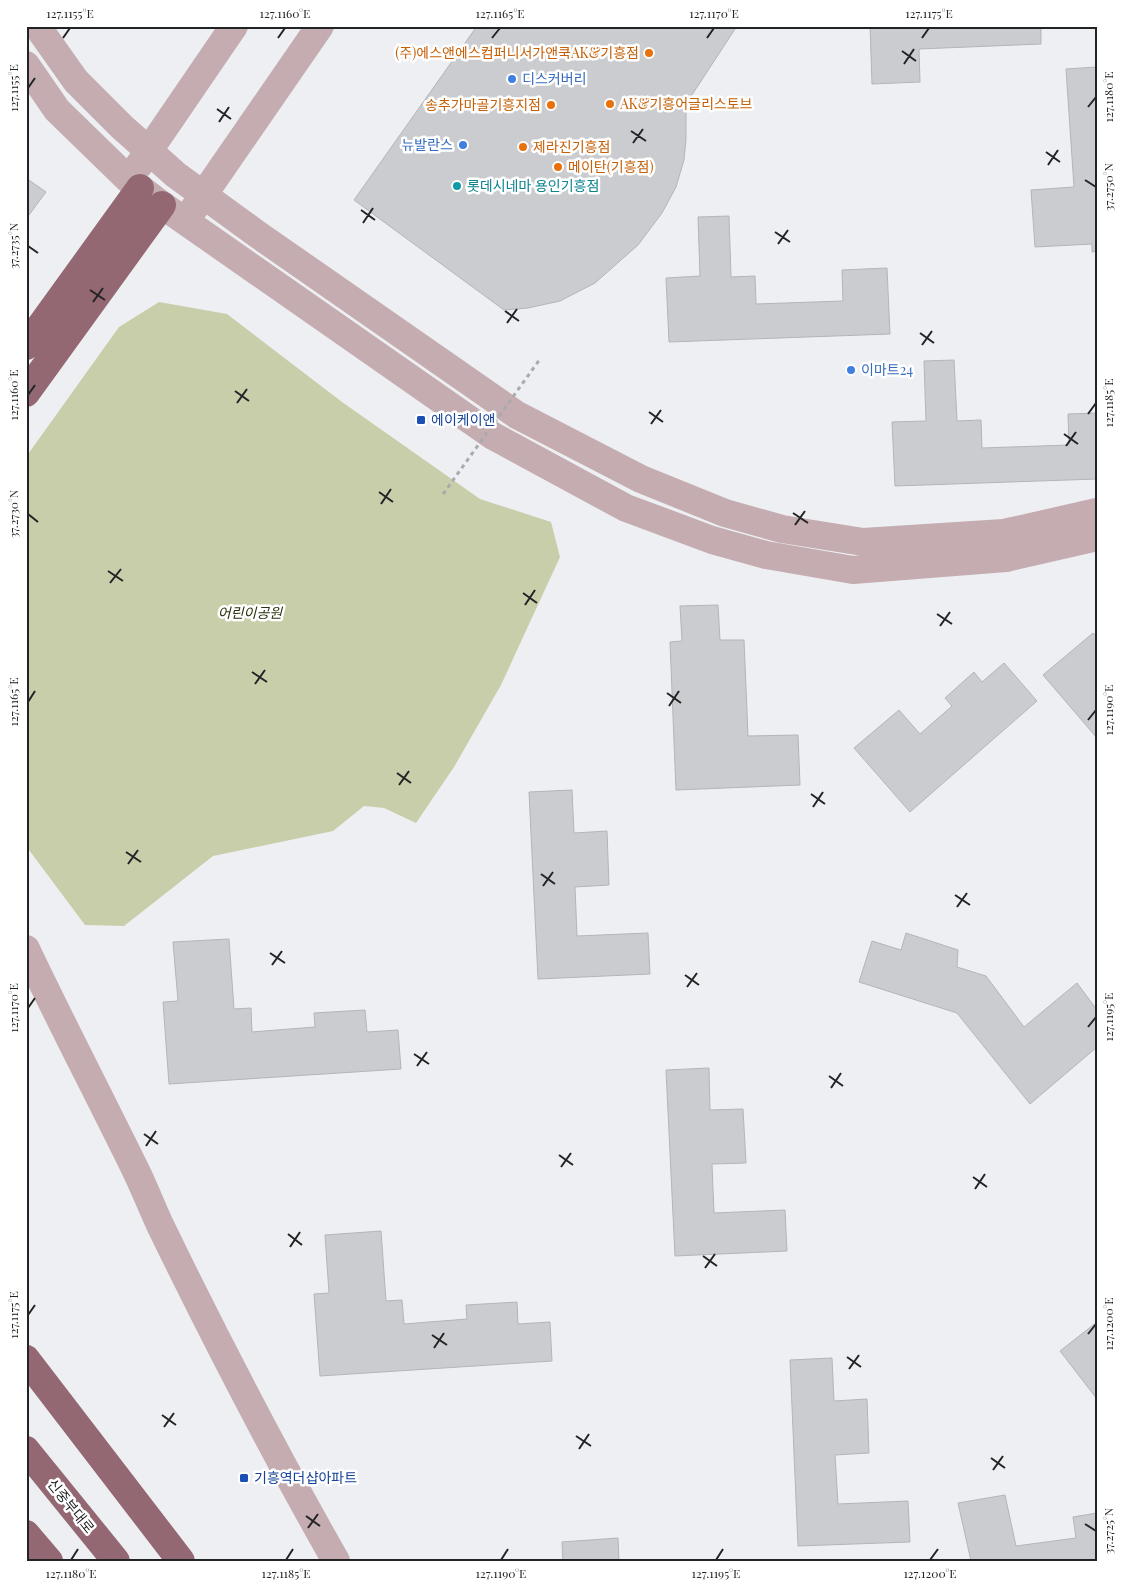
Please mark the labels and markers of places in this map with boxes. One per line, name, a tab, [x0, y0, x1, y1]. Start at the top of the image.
place label: (주)에스앤에스컴퍼니서가앤쿡AK&기흥점	[395, 43, 639, 62]
marker: (주)에스앤에스컴퍼니서가앤쿡AK&기흥점	[643, 47, 655, 59]
place label: 디스커버리	[522, 69, 586, 88]
marker: 디스커버리	[506, 73, 518, 85]
place label: AK&기흥어글리스토브	[619, 94, 753, 113]
place label: 송추가마골기흥지점	[425, 95, 541, 114]
marker: AK&기흥어글리스토브	[604, 98, 616, 110]
marker: 송추가마골기흥지점	[545, 99, 557, 111]
place label: 뉴발란스	[401, 135, 453, 154]
place label: 제라진기흥점	[533, 137, 610, 156]
marker: 뉴발란스	[457, 139, 469, 151]
marker: 제라진기흥점	[517, 141, 529, 153]
place label: 메이탄(기흥점)	[568, 157, 654, 176]
marker: 메이탄(기흥점)	[552, 161, 564, 173]
place label: 롯데시네마 용인기흥점	[467, 176, 599, 195]
marker: 롯데시네마 용인기흥점	[451, 180, 463, 192]
place label: 이마트24	[861, 360, 913, 379]
marker: 이마트24	[845, 364, 857, 376]
place label: 에이케이앤	[431, 410, 495, 429]
marker: 에이케이앤	[415, 414, 427, 426]
place label: 기흥역더샵아파트	[254, 1468, 357, 1487]
marker: 기흥역더샵아파트	[238, 1472, 250, 1484]

